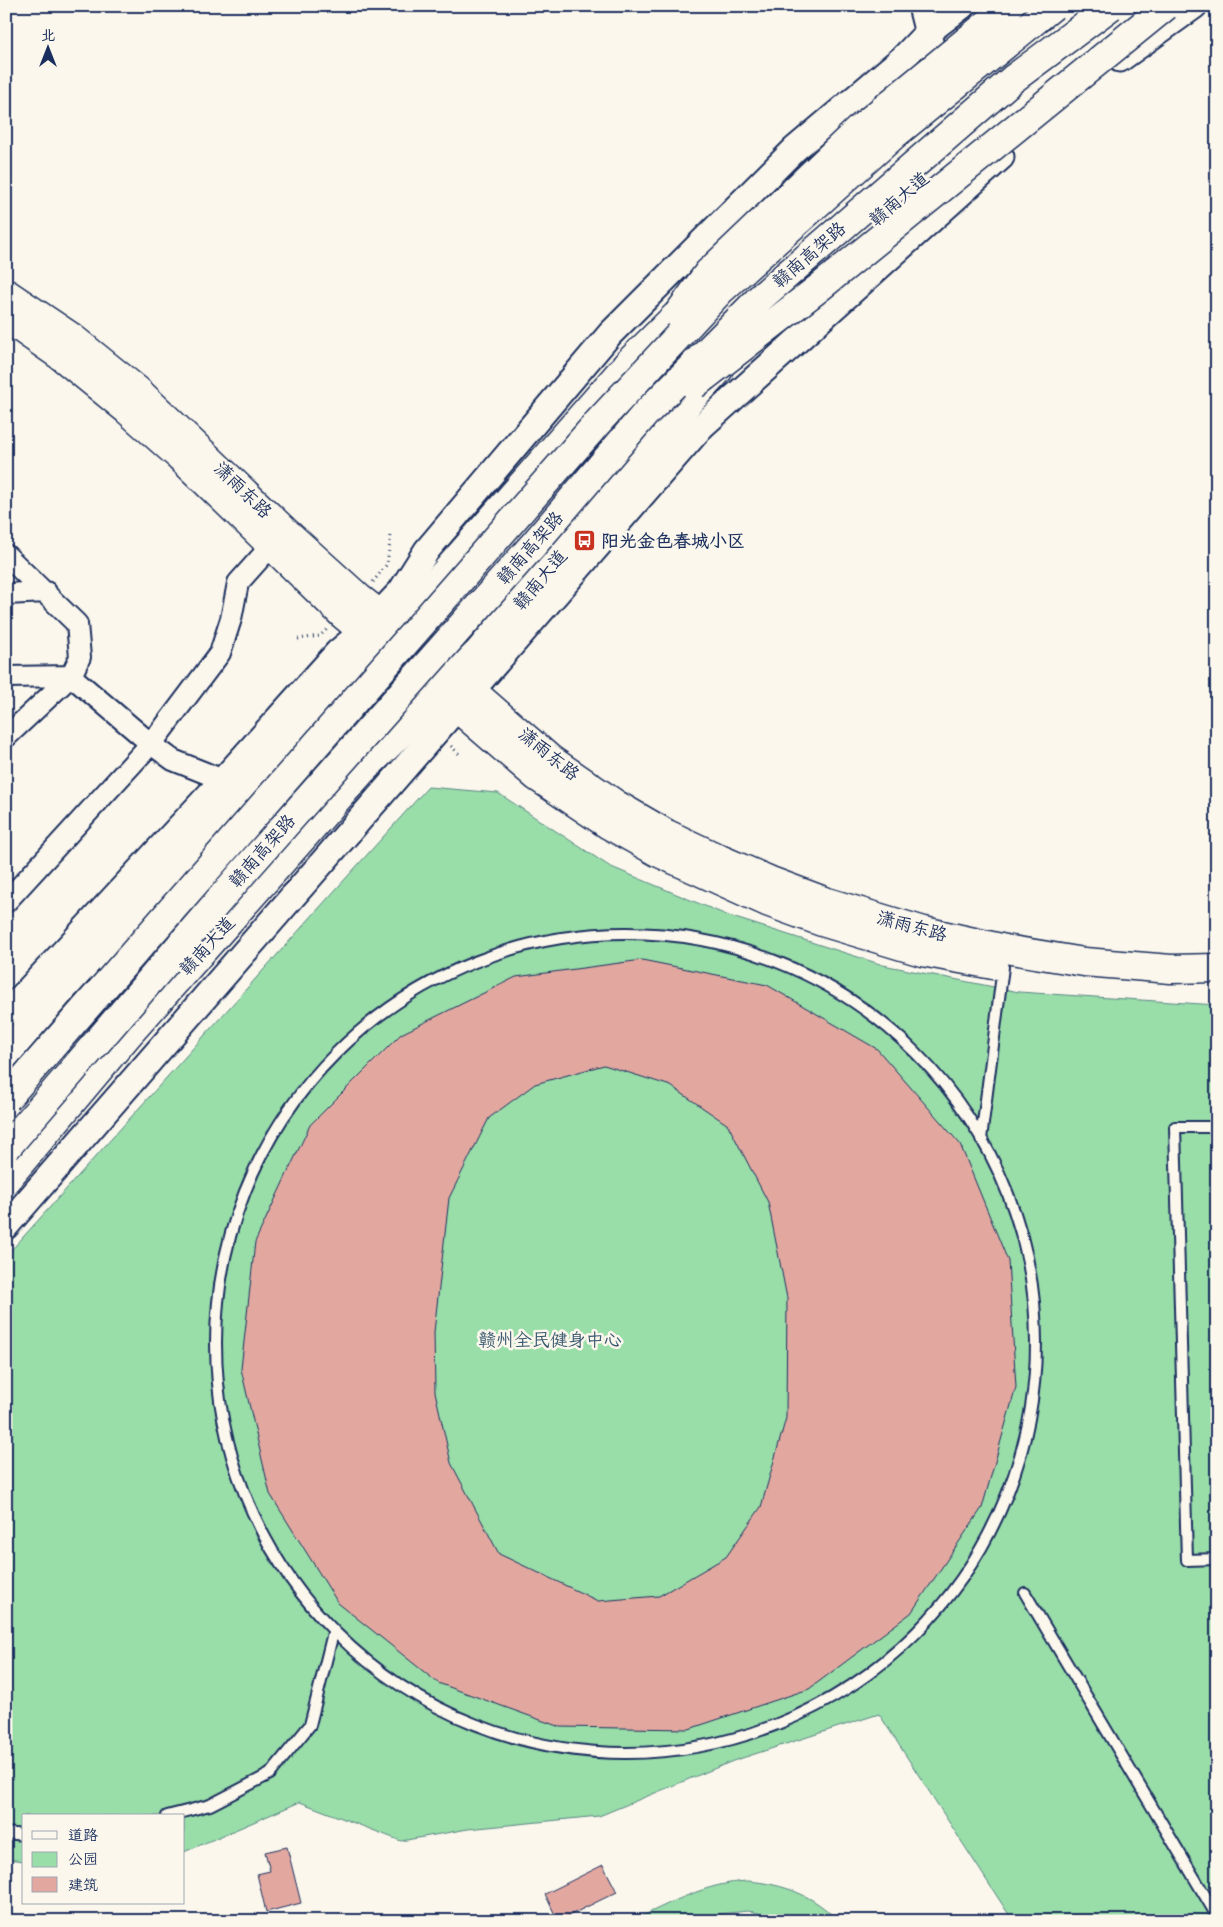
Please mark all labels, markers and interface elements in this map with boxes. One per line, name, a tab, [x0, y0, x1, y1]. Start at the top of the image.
north arrow	[22, 22, 72, 72]
text: 北	[41, 26, 55, 47]
street label: 赣南大道	[865, 167, 936, 234]
street label: 赣南高架路	[768, 217, 853, 296]
street label: 潇雨东路	[207, 457, 277, 526]
street label: 赣南高架路	[492, 507, 571, 592]
bus stop icon: 阳光金色春城小区	[573, 529, 597, 553]
place label: 阳光金色春城小区	[601, 530, 745, 556]
street label: 赣南大道	[508, 545, 575, 617]
street label: 潇雨东路	[512, 723, 584, 788]
street label: 赣南高架路	[224, 810, 303, 895]
street label: 潇雨东路	[873, 906, 950, 950]
street label: 赣南大道	[175, 912, 242, 983]
park label: 赣州全民健身中心	[478, 1329, 622, 1355]
legend	[22, 1814, 185, 1904]
text: 道路	[68, 1825, 98, 1847]
text: 公园	[68, 1849, 98, 1871]
text: 建筑	[68, 1875, 98, 1897]

